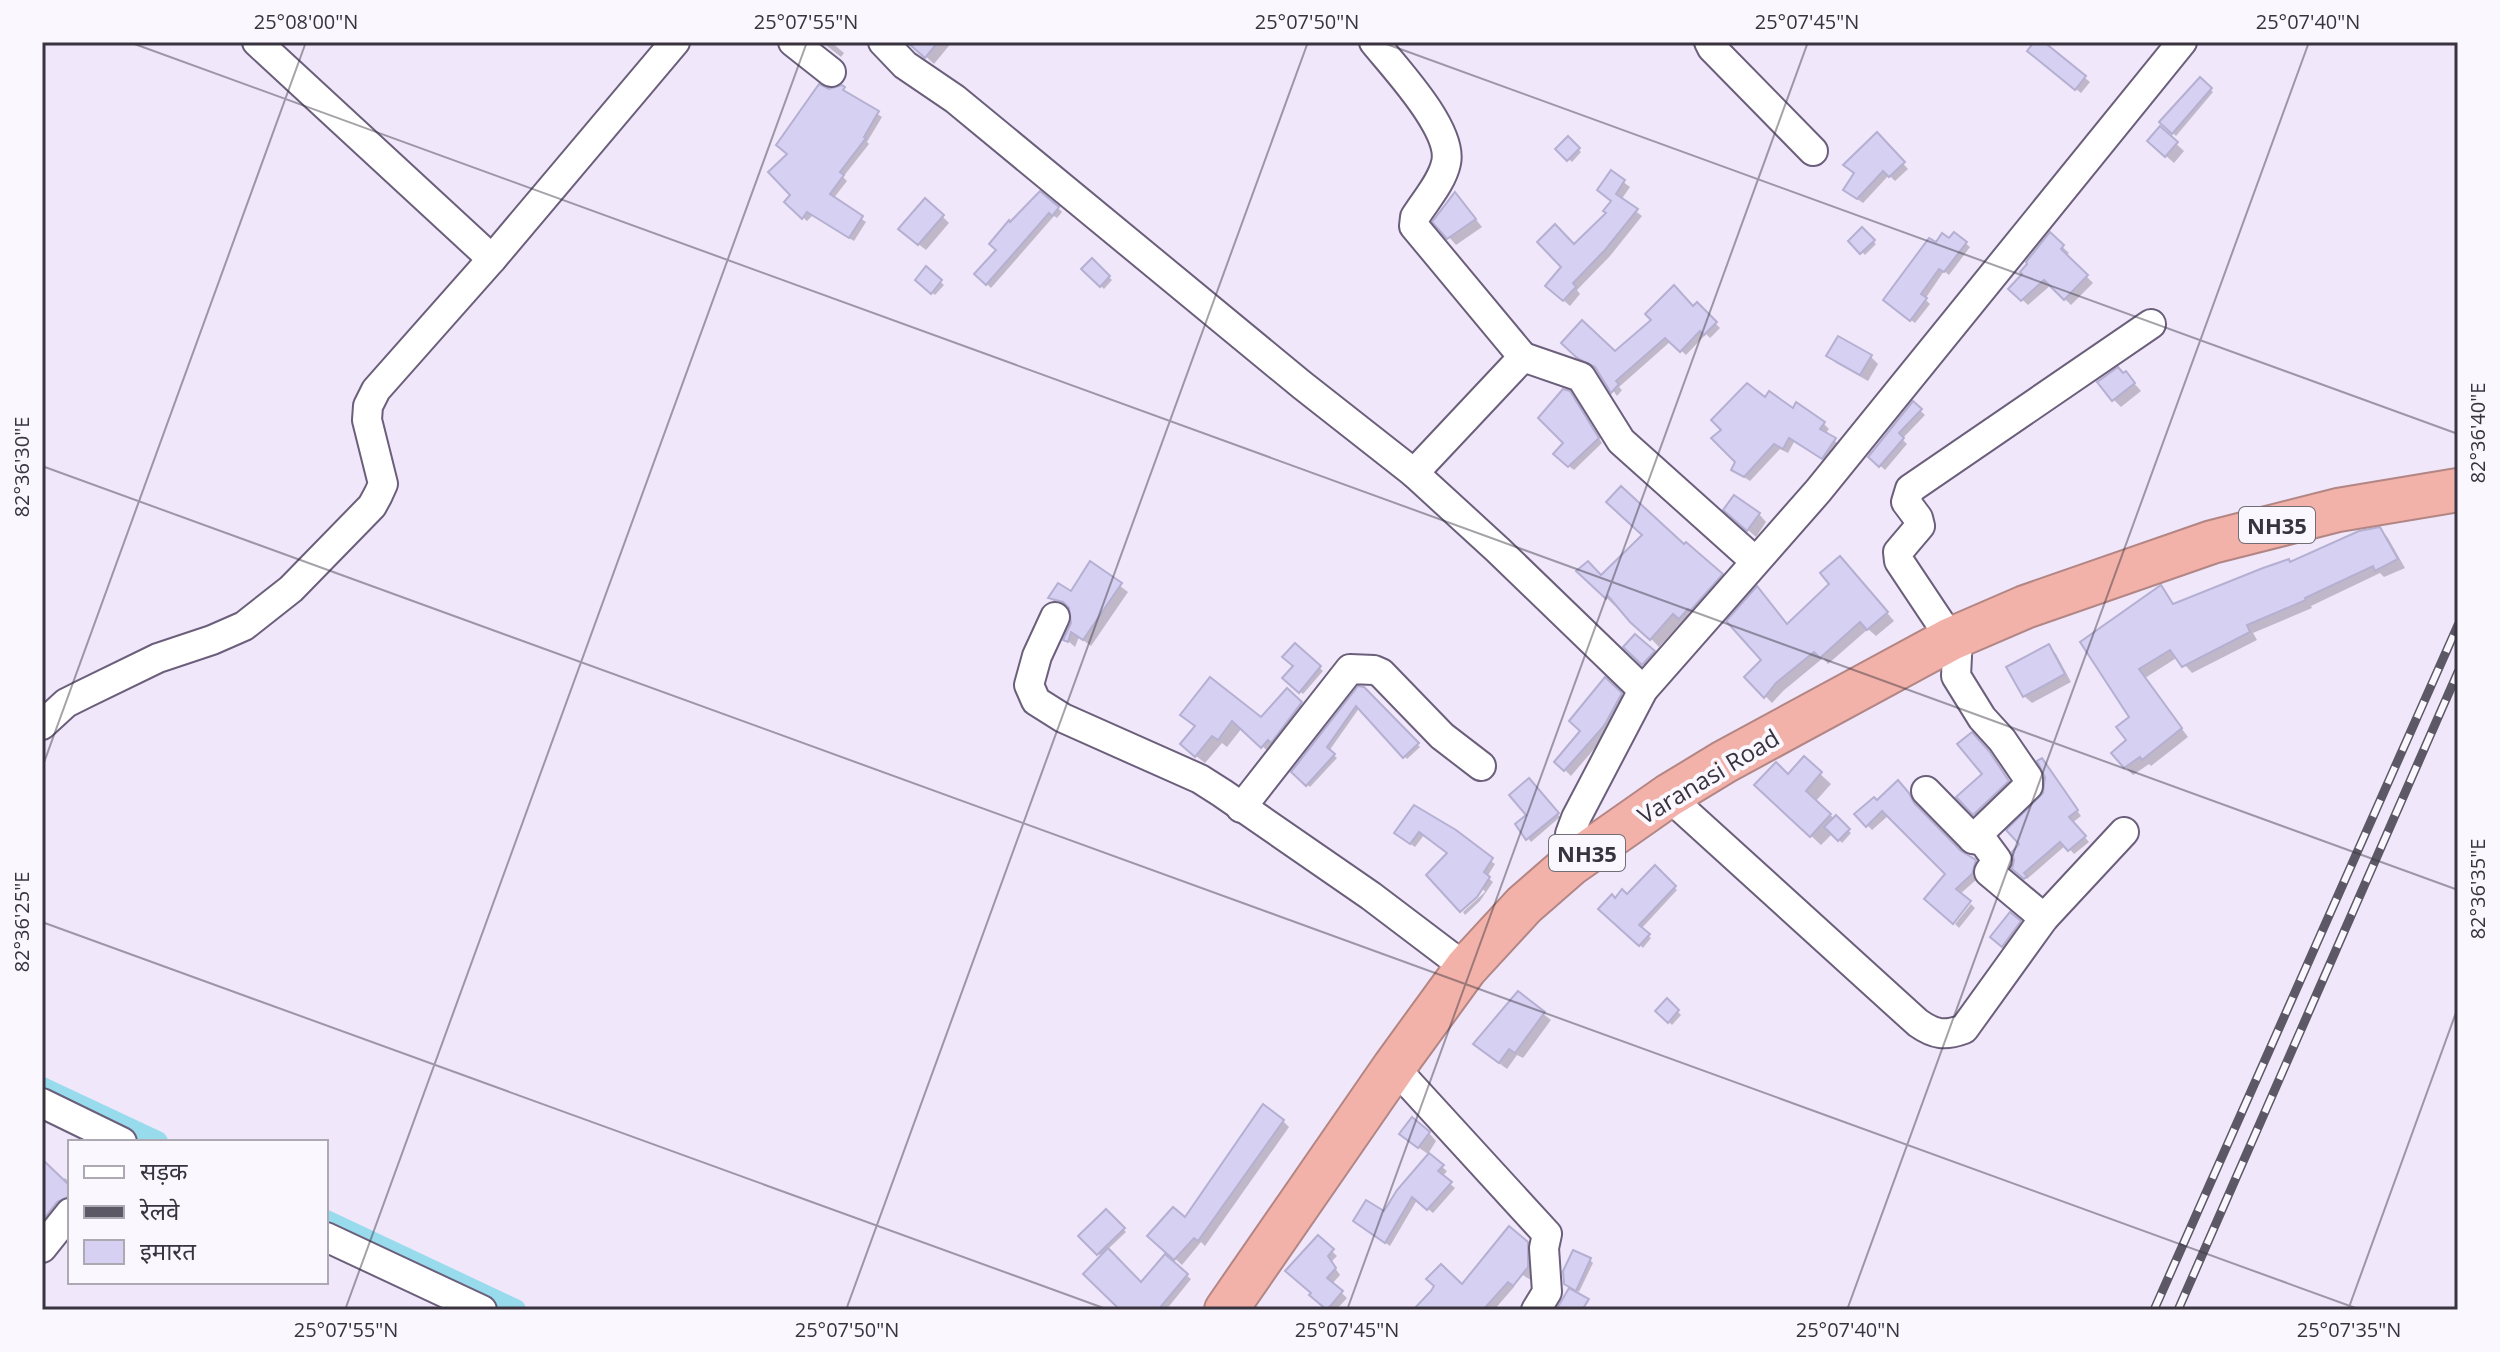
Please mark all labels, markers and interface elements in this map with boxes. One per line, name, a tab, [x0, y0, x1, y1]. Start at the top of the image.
text: 25°08'00"N	[254, 8, 358, 35]
text: 25°07'55"N	[754, 8, 858, 35]
text: 25°07'50"N	[1255, 8, 1359, 35]
text: 25°07'45"N	[1755, 8, 1859, 35]
text: 25°07'40"N	[2256, 8, 2360, 35]
text: 82°36'40"E	[2464, 383, 2491, 483]
text: 82°36'30"E	[8, 417, 35, 517]
road number: NH35	[2239, 507, 2315, 543]
street label: Varanasi Road	[1631, 721, 1785, 831]
road number: NH35	[1549, 835, 1625, 871]
text: 82°36'35"E	[2464, 839, 2491, 939]
text: 82°36'25"E	[8, 872, 35, 972]
legend	[68, 1140, 328, 1284]
text: सड़क	[140, 1154, 188, 1187]
text: रेलवे	[139, 1194, 180, 1227]
text: इमारत	[140, 1234, 197, 1267]
text: 25°07'55"N	[294, 1316, 398, 1343]
text: 25°07'50"N	[795, 1316, 899, 1343]
text: 25°07'45"N	[1295, 1316, 1399, 1343]
text: 25°07'40"N	[1796, 1316, 1900, 1343]
text: 25°07'35"N	[2297, 1316, 2401, 1343]

